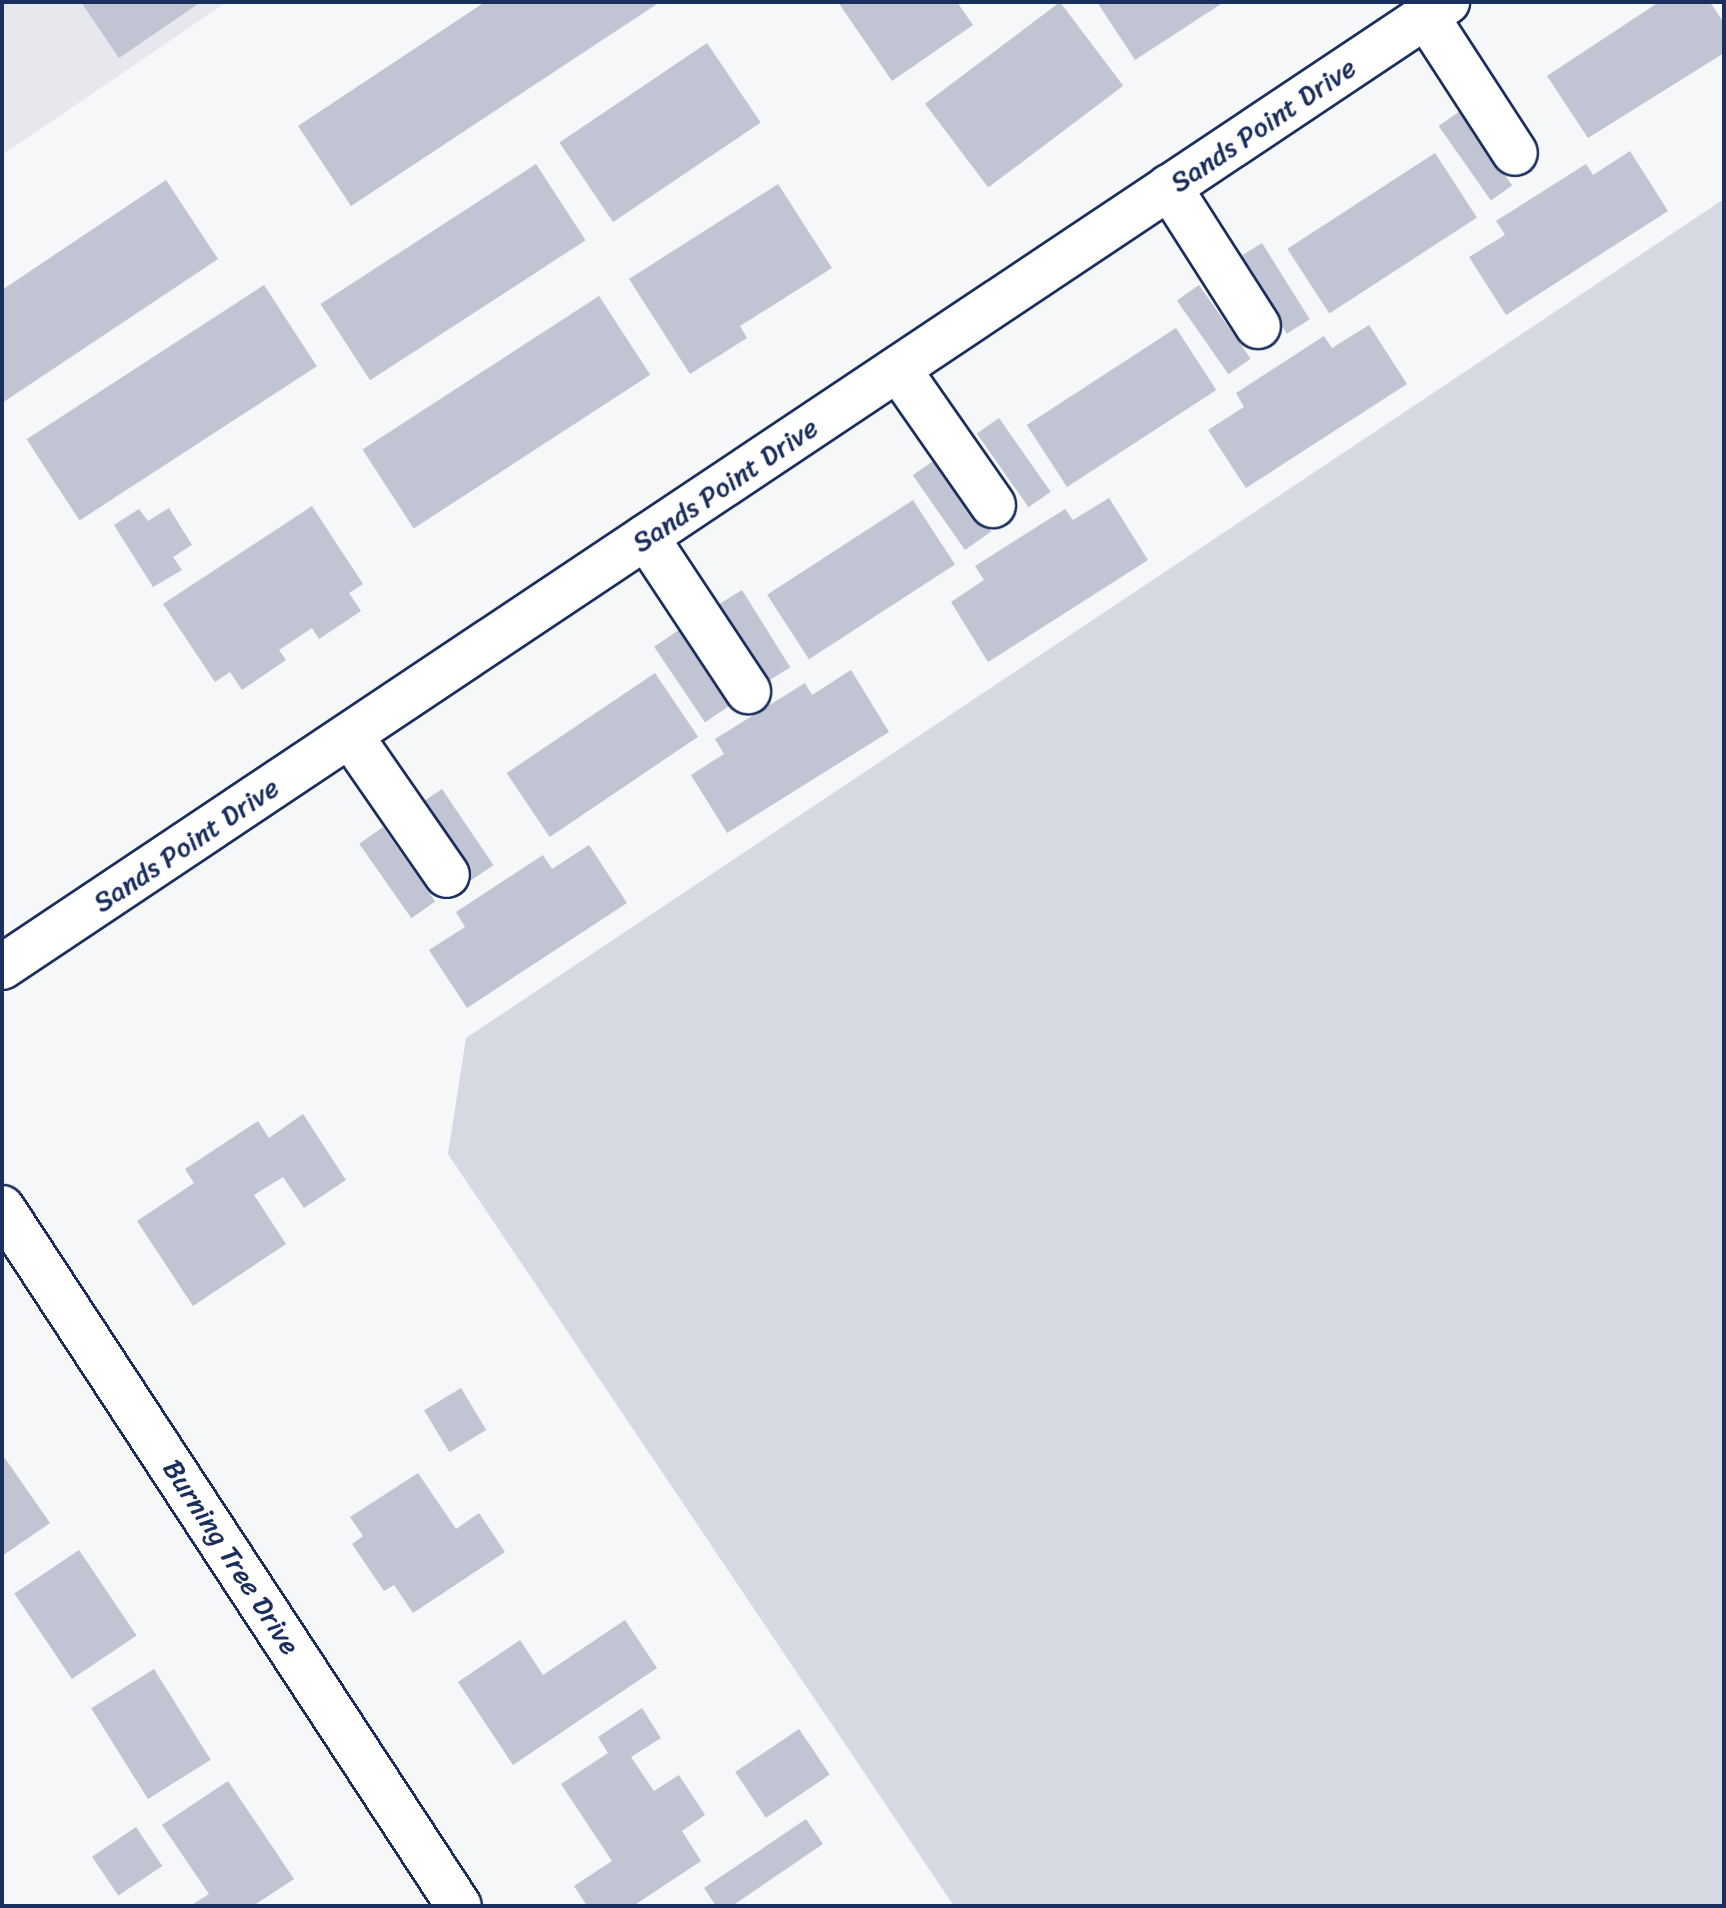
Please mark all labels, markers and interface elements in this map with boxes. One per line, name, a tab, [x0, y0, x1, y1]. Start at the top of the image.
street label: Sands Point Drive	[1164, 50, 1362, 200]
street label: Sands Point Drive	[626, 410, 824, 560]
street label: Sands Point Drive	[87, 770, 285, 920]
street label: Burning Tree Drive	[155, 1452, 307, 1662]

